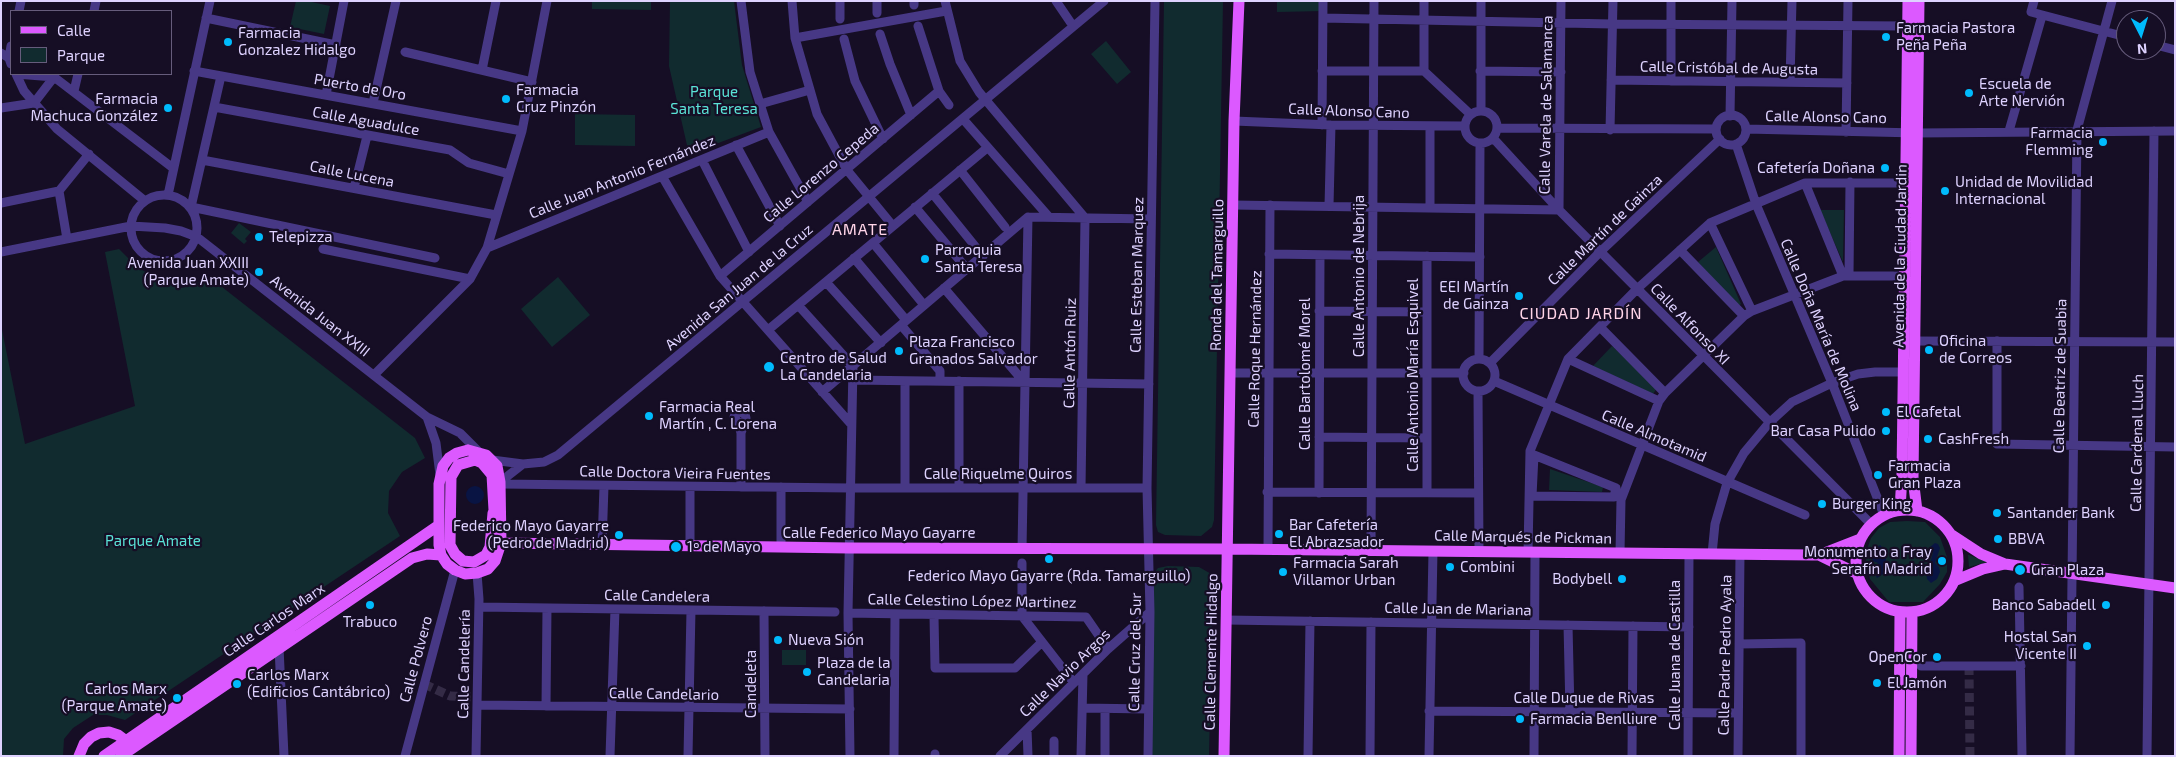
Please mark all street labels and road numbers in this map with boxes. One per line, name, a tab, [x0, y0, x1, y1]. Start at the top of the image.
street label: Calle Varela de Salamanca	[1535, 15, 1557, 195]
street label: Calle Cristóbal de Augusta	[1640, 57, 1818, 79]
street label: Puerto de Oro	[312, 70, 408, 104]
street label: Calle Alonso Cano	[1288, 100, 1410, 122]
street label: Calle Aguadulce	[311, 103, 421, 139]
street label: Calle Alonso Cano	[1765, 107, 1887, 127]
street label: Calle Lorenzo Cepeda	[759, 119, 883, 227]
street label: Calle Juan Antonio Fernández	[526, 131, 718, 223]
street label: Calle Lucena	[308, 157, 396, 191]
street label: Avenida de la Ciudad Jardin	[1889, 164, 1911, 348]
street label: Calle Martín de Gainza	[1544, 171, 1666, 289]
street label: Calle Antonio de Nebrija	[1350, 195, 1368, 357]
street label: Calle Esteban Marquez	[1127, 197, 1147, 353]
street label: Ronda del Tamarguillo	[1207, 199, 1227, 351]
street label: Avenida San Juan de la Cruz	[662, 220, 816, 354]
street label: Calle Doña María de Molina	[1776, 236, 1866, 414]
street label: Calle Roque Hernández	[1245, 270, 1265, 428]
street label: Avenida Juan XXIII	[267, 271, 373, 361]
street label: Calle Antonio María Esquivel	[1404, 278, 1422, 472]
street label: Calle Alfonso XI	[1647, 280, 1733, 368]
street label: Calle Antón Ruiz	[1060, 298, 1080, 408]
street label: Calle Bartolomé Morel	[1296, 298, 1314, 450]
street label: Calle Beatriz de Suabia	[2050, 298, 2070, 454]
street label: Calle Cardenal Lluch	[2127, 374, 2147, 512]
street label: Calle Almotamid	[1599, 406, 1709, 466]
street label: Calle Doctora Vieira Fuentes	[579, 462, 771, 484]
street label: Calle Riquelme Quiros	[924, 465, 1072, 483]
street label: Calle Federico Mayo Gayarre	[782, 524, 976, 542]
street label: Calle Marqués de Pickman	[1434, 526, 1612, 548]
street label: Calle Clemente Hidalgo	[1201, 573, 1221, 731]
street label: Calle Padre Pedro Ayala	[1715, 574, 1735, 736]
street label: Calle Carlos Marx	[220, 579, 328, 661]
street label: Calle Juana de Castilla	[1666, 580, 1684, 730]
street label: Calle Candelera	[604, 586, 710, 606]
street label: Calle Celestino López Martinez	[867, 590, 1077, 612]
street label: Calle Cruz del Sur	[1125, 593, 1145, 711]
street label: Calle Juan de Mariana	[1384, 599, 1532, 619]
street label: Calle Candelería	[454, 609, 474, 719]
street label: Calle Polvero	[396, 614, 436, 704]
street label: Calle Navio Argos	[1016, 625, 1114, 721]
street label: Candeleta	[742, 650, 760, 718]
street label: Calle Candelario	[609, 684, 719, 704]
street label: Calle Duque de Rivas	[1514, 689, 1654, 707]

